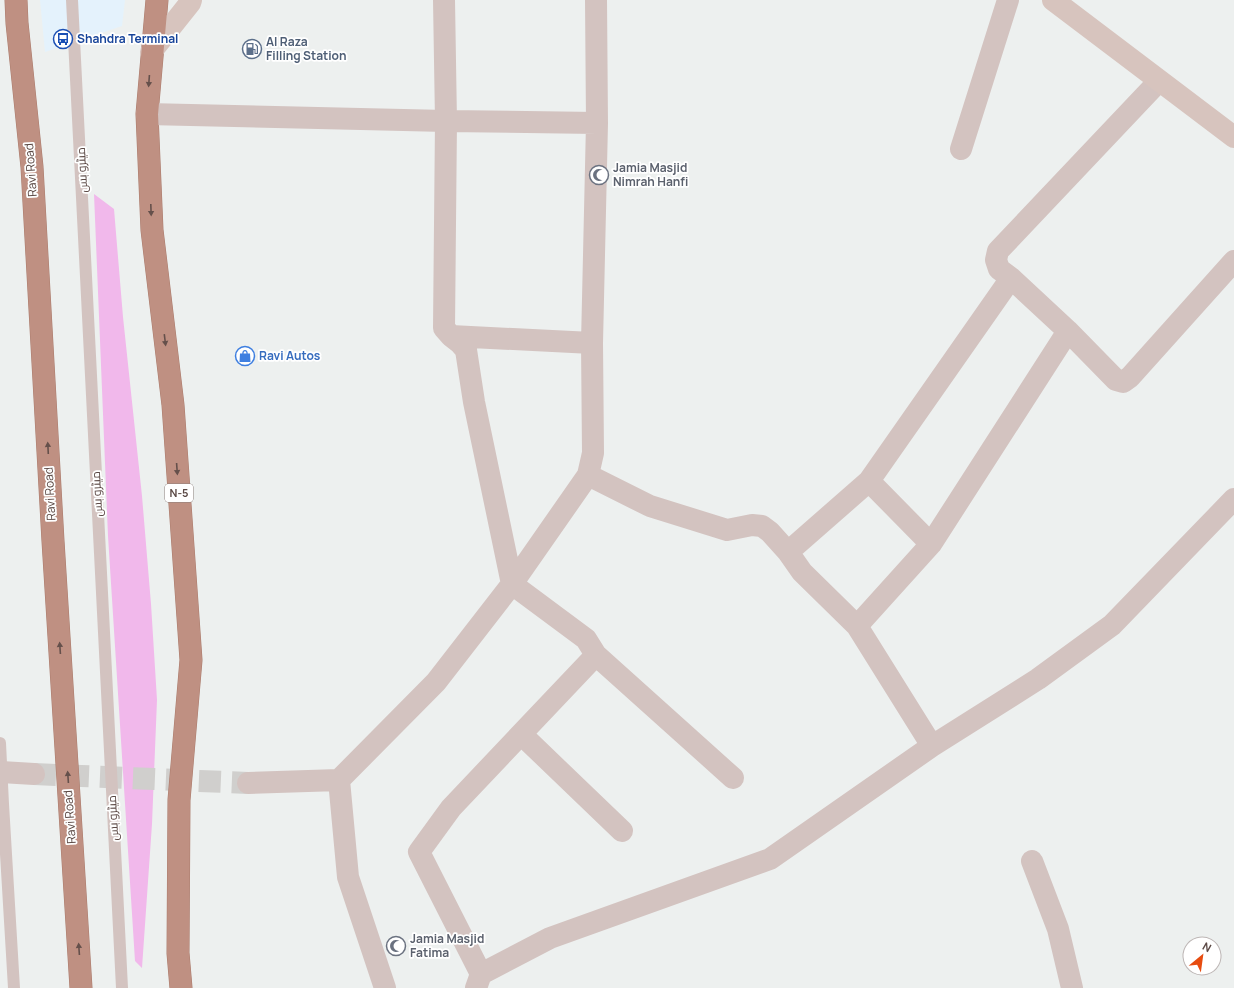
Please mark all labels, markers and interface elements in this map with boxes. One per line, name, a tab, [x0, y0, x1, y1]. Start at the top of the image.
bus stop icon: Shahdra Terminal	[52, 28, 74, 50]
place label: Shahdra Terminal	[77, 30, 178, 47]
place label: Al Raza Filling Station	[266, 33, 347, 64]
fuel station icon: Al Raza Filling Station	[241, 38, 263, 60]
one-way arrow	[146, 75, 153, 87]
street label: Ravi Road	[20, 143, 41, 197]
street label: میٹرو بس	[72, 147, 91, 193]
place label: Jamia Masjid Nimrah Hanfi	[613, 159, 688, 190]
mosque icon: Jamia Masjid Nimrah Hanfi	[588, 164, 610, 186]
one-way arrow	[147, 204, 154, 216]
one-way arrow	[162, 334, 168, 346]
shop icon: Ravi Autos	[234, 345, 256, 367]
place label: Ravi Autos	[259, 347, 321, 364]
one-way arrow	[44, 442, 51, 454]
one-way arrow	[174, 463, 181, 475]
street label: Ravi Road	[40, 467, 59, 521]
street label: میٹرو بس	[87, 471, 106, 517]
road number: N-5	[165, 484, 193, 502]
one-way arrow	[56, 642, 63, 654]
one-way arrow	[64, 771, 71, 783]
street label: Ravi Road	[59, 790, 80, 844]
street label: میٹرو بس	[103, 795, 122, 841]
place label: Jamia Masjid Fatima	[410, 930, 484, 961]
mosque icon: Jamia Masjid Fatima	[385, 935, 407, 957]
north arrow	[1182, 936, 1222, 976]
text: N	[1200, 938, 1214, 955]
one-way arrow	[75, 943, 82, 955]

